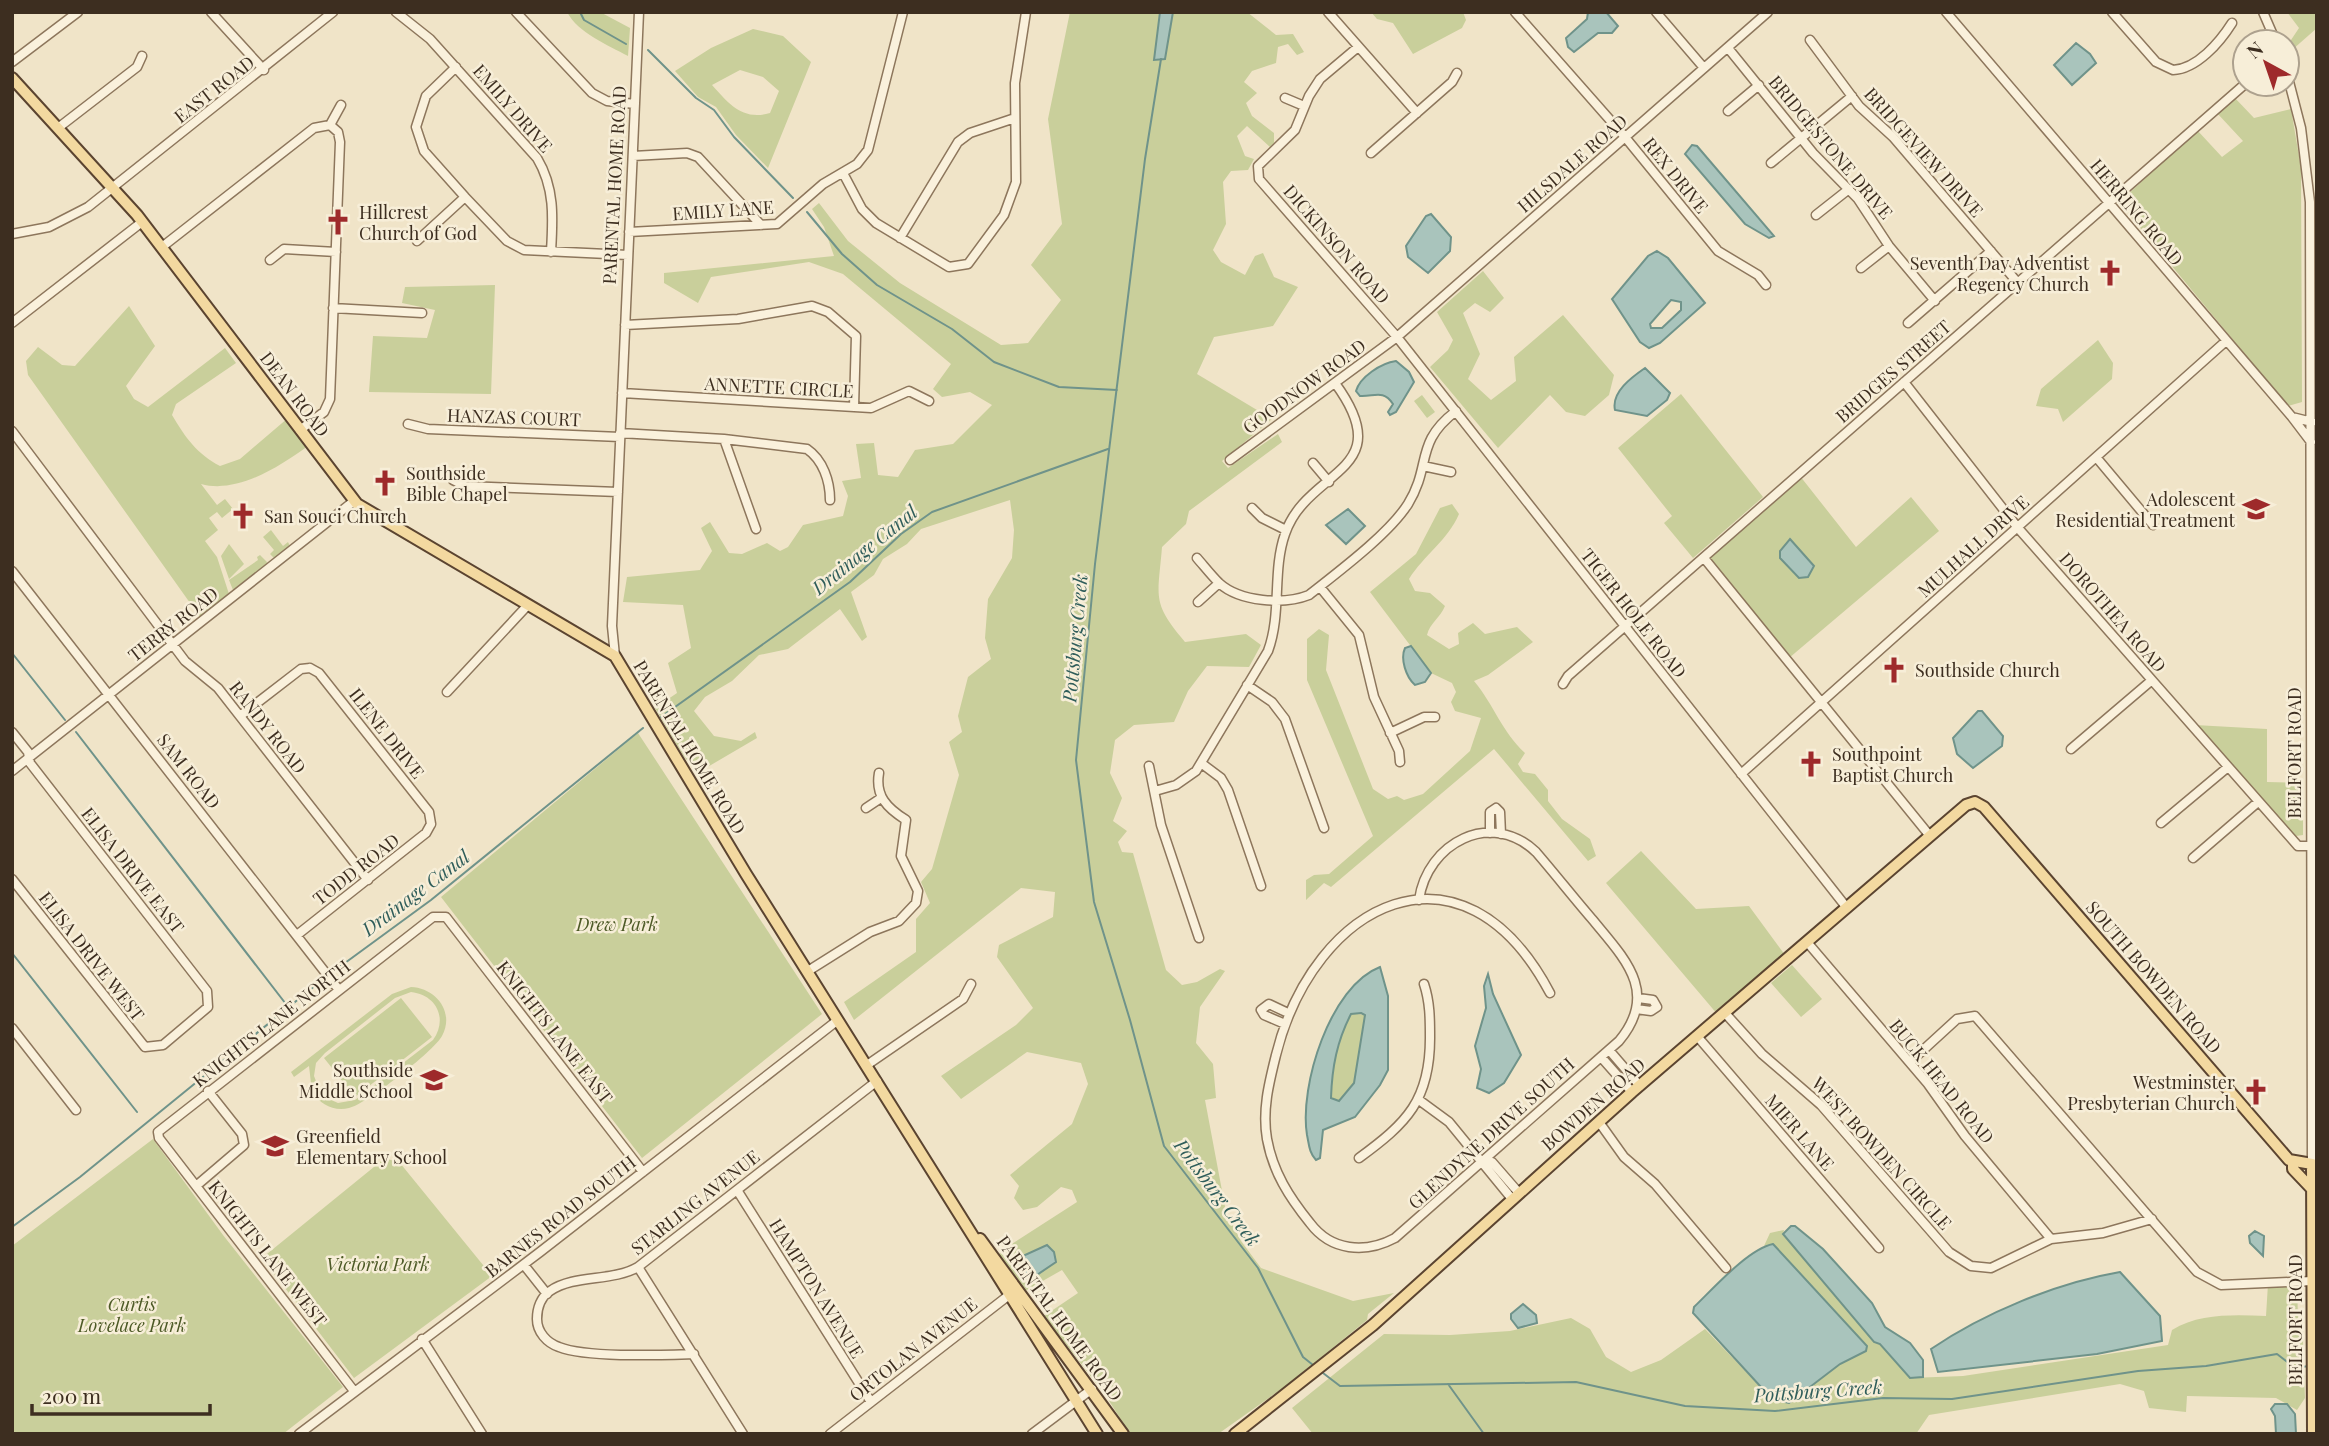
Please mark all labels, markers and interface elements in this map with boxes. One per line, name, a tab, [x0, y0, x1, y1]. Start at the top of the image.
north arrow	[2231, 28, 2301, 98]
text: N	[2241, 35, 2268, 64]
street label: EAST ROAD	[169, 50, 259, 128]
street label: EMILY DRIVE	[468, 59, 558, 157]
street label: BRIDGESTONE DRIVE	[1764, 70, 1898, 224]
street label: BRIDGEVIEW DRIVE	[1859, 82, 1989, 222]
street label: PARENTAL HOME ROAD	[597, 85, 631, 285]
street label: HILSDALE ROAD	[1512, 109, 1632, 217]
street label: REX DRIVE	[1638, 132, 1714, 218]
street label: HERRING ROAD	[2085, 154, 2189, 270]
street label: DICKINSON ROAD	[1279, 179, 1395, 309]
street label: EMILY LANE	[671, 194, 775, 226]
place label: Hillcrest Church of God	[359, 200, 478, 245]
church icon: Hillcrest Church of God	[323, 207, 353, 237]
place label: Seventh Day Adventist Regency Church	[1910, 251, 2090, 296]
church icon: Seventh Day Adventist Regency Church	[2095, 258, 2125, 288]
street label: BRIDGES STREET	[1830, 314, 1956, 428]
street label: GOODNOW ROAD	[1238, 333, 1370, 439]
street label: DEAN ROAD	[255, 347, 335, 441]
street label: ANNETTE CIRCLE	[703, 371, 854, 403]
street label: HANZAS COURT	[447, 403, 581, 431]
place label: Southside Bible Chapel	[406, 461, 508, 506]
church icon: Southside Bible Chapel	[370, 468, 400, 498]
place label: Adolescent Residential Treatment	[2055, 487, 2236, 532]
street label: MULHALL DRIVE	[1912, 490, 2034, 602]
school or university icon: Adolescent Residential Treatment	[2241, 494, 2271, 524]
water label: Drainage Canal	[805, 498, 923, 600]
church icon: San Souci Church	[228, 501, 258, 531]
place label: San Souci Church	[264, 504, 407, 528]
street label: TIGER HOLE ROAD	[1576, 543, 1692, 683]
street label: DOROTHEA ROAD	[2054, 547, 2172, 677]
water label: Pottsburg Creek	[1055, 573, 1093, 704]
street label: TERRY ROAD	[123, 581, 223, 667]
church icon: Southside Church	[1879, 655, 1909, 685]
street label: PARENTAL HOME ROAD	[628, 656, 752, 838]
place label: Southside Church	[1915, 658, 2060, 682]
street label: RANDY ROAD	[224, 676, 312, 778]
street label: ILENE DRIVE	[344, 683, 430, 783]
street label: BELFORT ROAD	[2282, 687, 2306, 819]
street label: SAM ROAD	[152, 728, 226, 814]
place label: Southpoint Baptist Church	[1832, 742, 1954, 787]
church icon: Southpoint Baptist Church	[1796, 749, 1826, 779]
street label: ELISA DRIVE EAST	[76, 802, 190, 938]
street label: TODD ROAD	[308, 828, 404, 910]
water label: Drainage Canal	[355, 843, 475, 942]
street label: ELISA DRIVE WEST	[34, 886, 150, 1026]
street label: SOUTH BOWDEN ROAD	[2081, 896, 2227, 1058]
park label: Drew Park	[575, 912, 658, 936]
street label: KNIGHTS LANE NORTH	[187, 954, 355, 1092]
street label: KNIGHTS LANE EAST	[492, 956, 618, 1108]
street label: BUCK HEAD ROAD	[1884, 1014, 2000, 1148]
street label: GLENDYNE DRIVE SOUTH	[1403, 1052, 1579, 1214]
street label: BOWDEN ROAD	[1536, 1052, 1650, 1156]
place label: Southside Middle School	[299, 1058, 413, 1103]
school or university icon: Southside Middle School	[419, 1065, 449, 1095]
place label: Westminster Presbyterian Church	[2067, 1070, 2235, 1115]
street label: WEST BOWDEN CIRCLE	[1806, 1071, 1957, 1235]
church icon: Westminster Presbyterian Church	[2241, 1077, 2271, 1107]
street label: MIER LANE	[1760, 1089, 1840, 1175]
place label: Greenfield Elementary School	[296, 1124, 447, 1169]
school or university icon: Greenfield Elementary School	[260, 1131, 290, 1161]
water label: Pottsburg Creek	[1168, 1132, 1267, 1251]
street label: STARLING AVENUE	[626, 1144, 764, 1260]
street label: BARNES ROAD SOUTH	[480, 1150, 640, 1282]
street label: KNIGHTS LANE WEST	[203, 1175, 333, 1331]
street label: HAMPTON AVENUE	[764, 1214, 870, 1362]
street label: PARENTAL HOME ROAD	[992, 1230, 1128, 1406]
park label: Victoria Park	[326, 1252, 430, 1276]
street label: BELFORT ROAD	[2283, 1254, 2307, 1386]
park label: Curtis Lovelace Park	[77, 1292, 186, 1337]
street label: ORTOLAN AVENUE	[844, 1292, 982, 1406]
scale bar	[32, 1372, 210, 1416]
water label: Pottsburg Creek	[1752, 1373, 1883, 1408]
text: 200 m	[42, 1381, 101, 1409]

